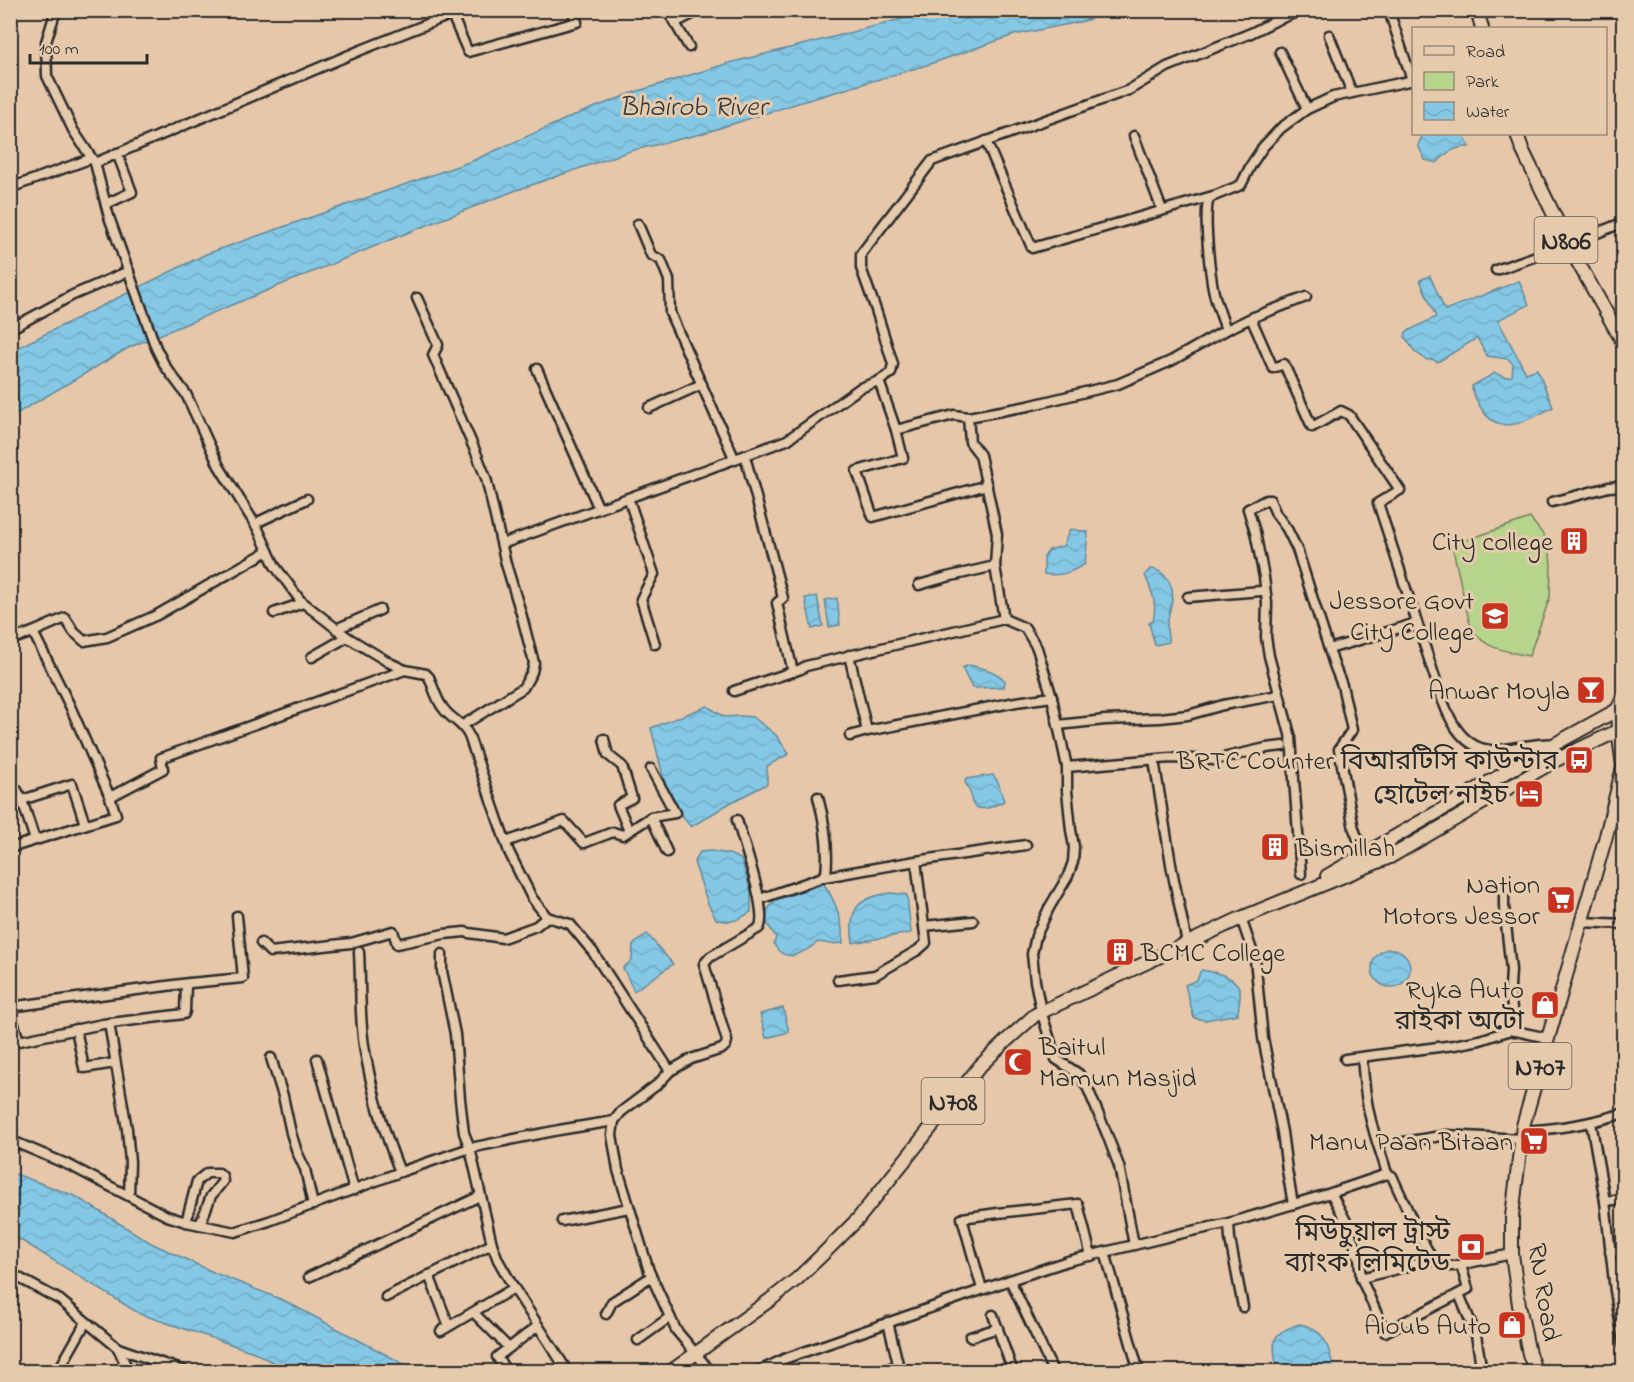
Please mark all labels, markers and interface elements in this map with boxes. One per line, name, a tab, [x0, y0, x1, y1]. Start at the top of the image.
scale bar	[30, 27, 147, 65]
legend	[1412, 27, 1607, 135]
text: 100 m	[39, 37, 79, 63]
text: Road	[1466, 40, 1505, 66]
text: Park	[1466, 70, 1499, 96]
water label: Bhairob River	[619, 88, 770, 129]
text: Water	[1466, 100, 1510, 126]
road number: N806	[1534, 217, 1598, 263]
place label: City college	[1432, 524, 1554, 563]
building icon: City college	[1558, 525, 1590, 557]
place label: Jessore Govt City College	[1330, 583, 1475, 653]
school or university icon: Jessore Govt City College	[1479, 600, 1511, 632]
place label: Anwar Moyla	[1428, 673, 1570, 712]
bar icon: Anwar Moyla	[1575, 674, 1607, 706]
place label: BRTC Counter বিআরটিসি কাউন্টার	[1176, 743, 1559, 782]
bus stop icon: BRTC Counter বিআরটিসি কাউন্টার	[1563, 744, 1595, 776]
place label: হোটেল নাইচ	[1373, 777, 1508, 816]
hotel icon: হোটেল নাইচ	[1513, 778, 1545, 810]
place label: Bismillah	[1295, 830, 1395, 869]
building icon: Bismillah	[1259, 831, 1291, 863]
place label: Nation Motors Jessor	[1382, 867, 1541, 937]
supermarket icon: Nation Motors Jessor	[1545, 884, 1577, 916]
place label: BCMC College	[1140, 935, 1286, 974]
building icon: BCMC College	[1104, 936, 1136, 968]
place label: Ryka Auto রাইকা অটো	[1394, 972, 1525, 1042]
shop icon: Ryka Auto রাইকা অটো	[1529, 989, 1561, 1021]
place label: Baitul Mamun Masjid	[1038, 1029, 1197, 1099]
road number: N707	[1508, 1043, 1572, 1089]
mosque icon: Baitul Mamun Masjid	[1002, 1046, 1034, 1078]
road number: N708	[922, 1078, 984, 1124]
place label: Manu Paan Bitaan	[1309, 1124, 1513, 1163]
supermarket icon: Manu Paan Bitaan	[1518, 1125, 1550, 1157]
place label: মিউচুয়াল ট্রাস্ট ব্যাংক লিমিটেড	[1284, 1214, 1451, 1284]
bank icon: মিউচুয়াল ট্রাস্ট ব্যাংক লিমিটেড	[1455, 1231, 1487, 1263]
street label: RN Road	[1516, 1241, 1570, 1344]
place label: Aioub Auto	[1364, 1308, 1491, 1347]
shop icon: Aioub Auto	[1496, 1309, 1528, 1341]

